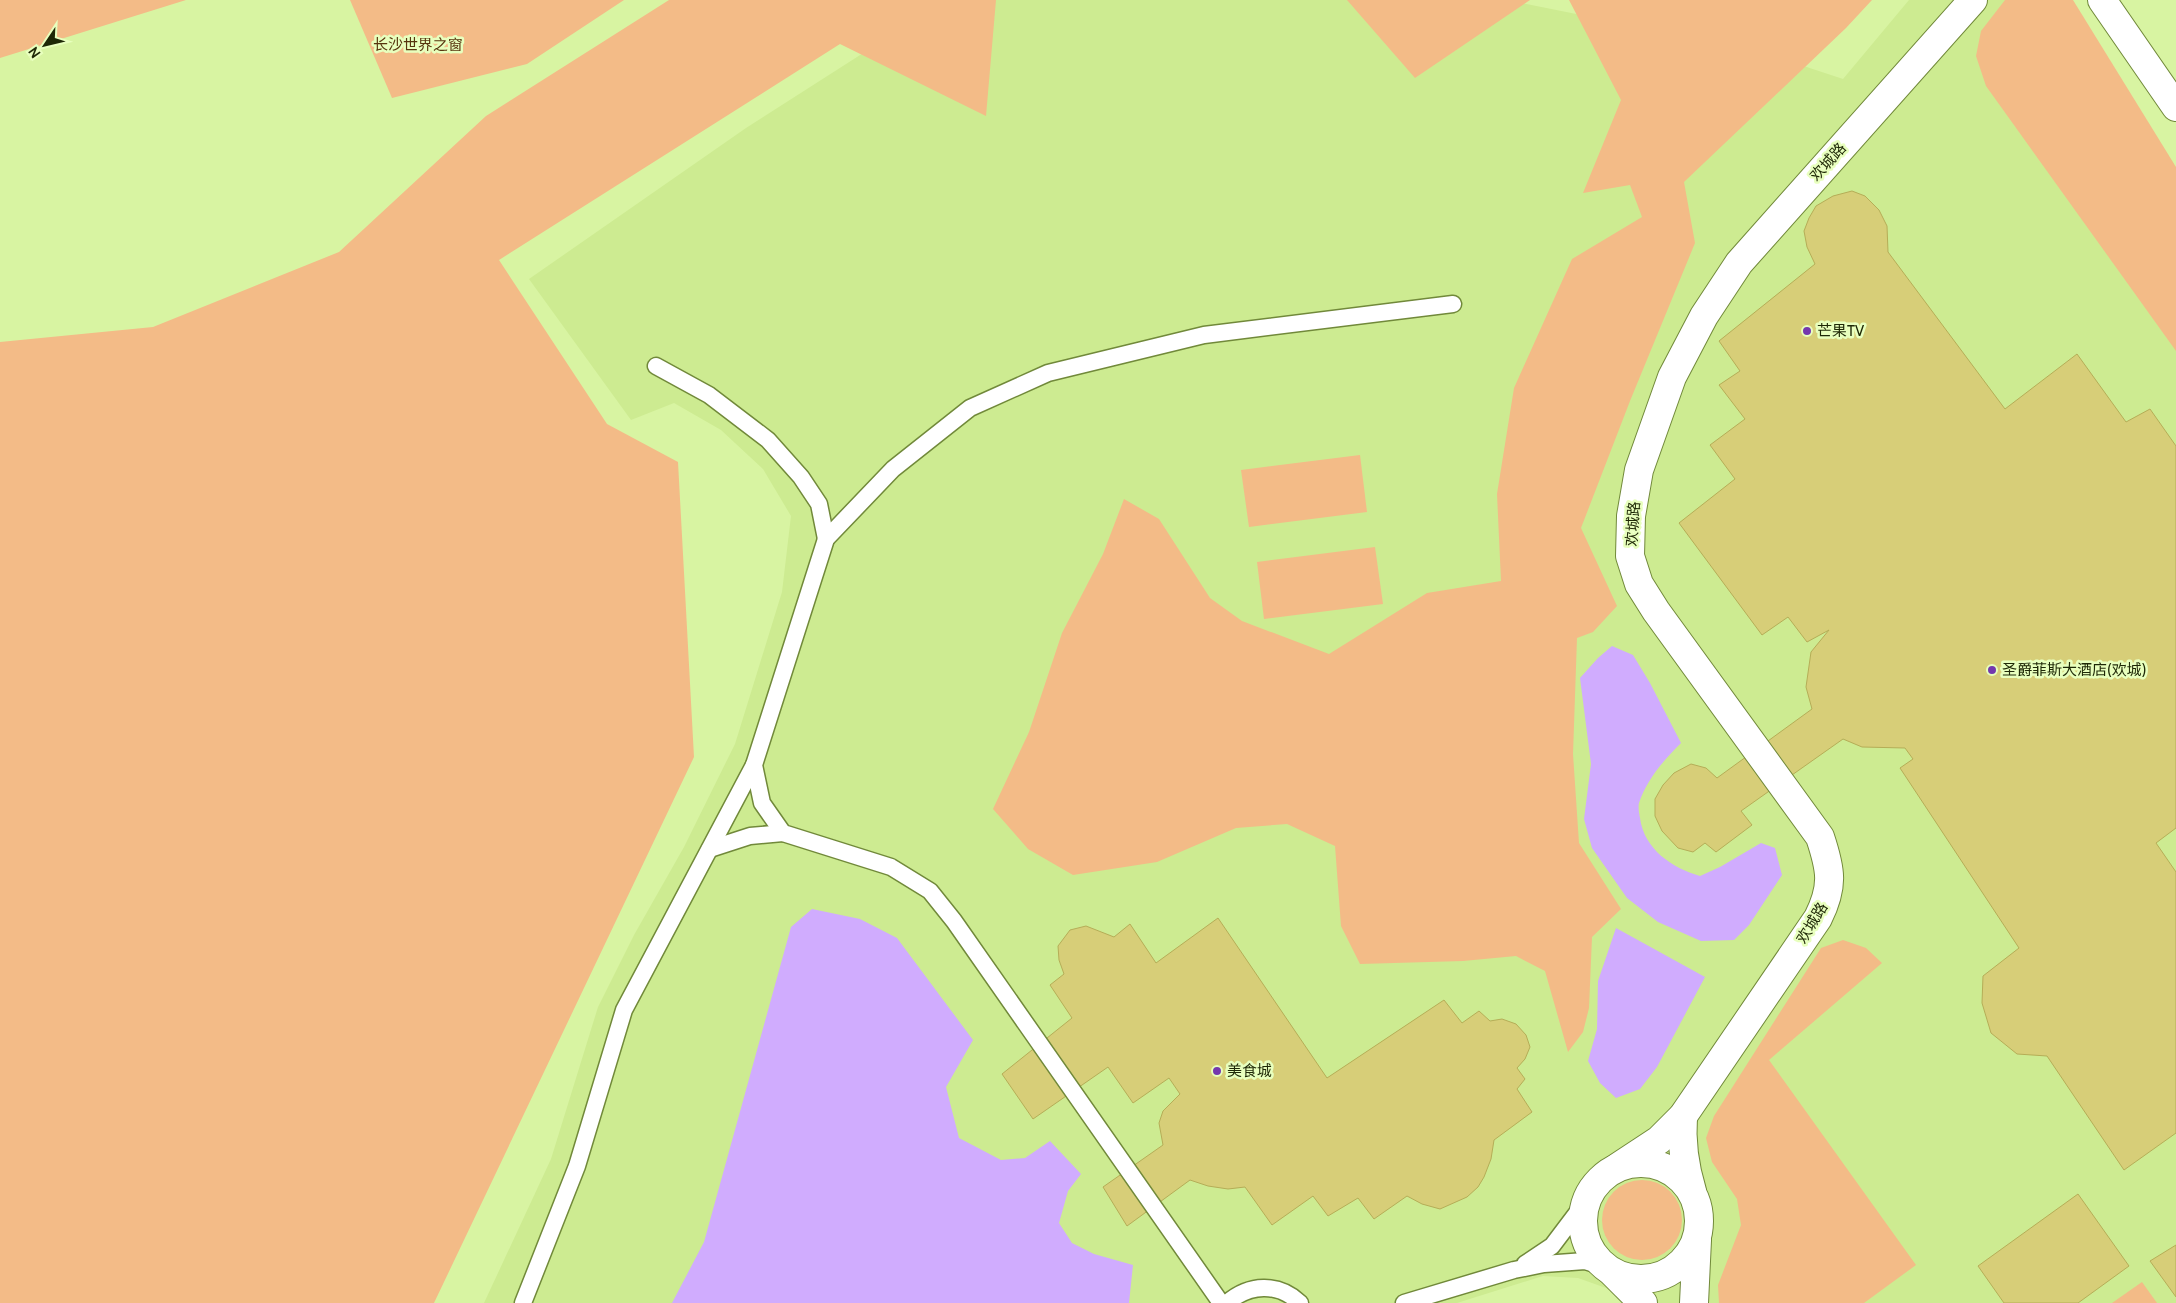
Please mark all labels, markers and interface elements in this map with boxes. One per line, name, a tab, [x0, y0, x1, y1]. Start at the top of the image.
north arrow	[20, 20, 70, 70]
park label: 长沙世界之窗	[373, 36, 463, 54]
text: N	[24, 43, 45, 62]
street label: 欢城路	[1806, 139, 1850, 185]
place label: 芒果TV	[1817, 322, 1865, 340]
marker: 芒果TV	[1801, 325, 1813, 337]
street label: 欢城路	[1622, 501, 1644, 547]
place label: 圣爵菲斯大酒店(欢城)	[2002, 661, 2146, 679]
marker: 圣爵菲斯大酒店(欢城)	[1986, 664, 1998, 676]
street label: 欢城路	[1793, 899, 1831, 947]
place label: 美食城	[1227, 1062, 1272, 1080]
marker: 美食城	[1211, 1065, 1223, 1077]

